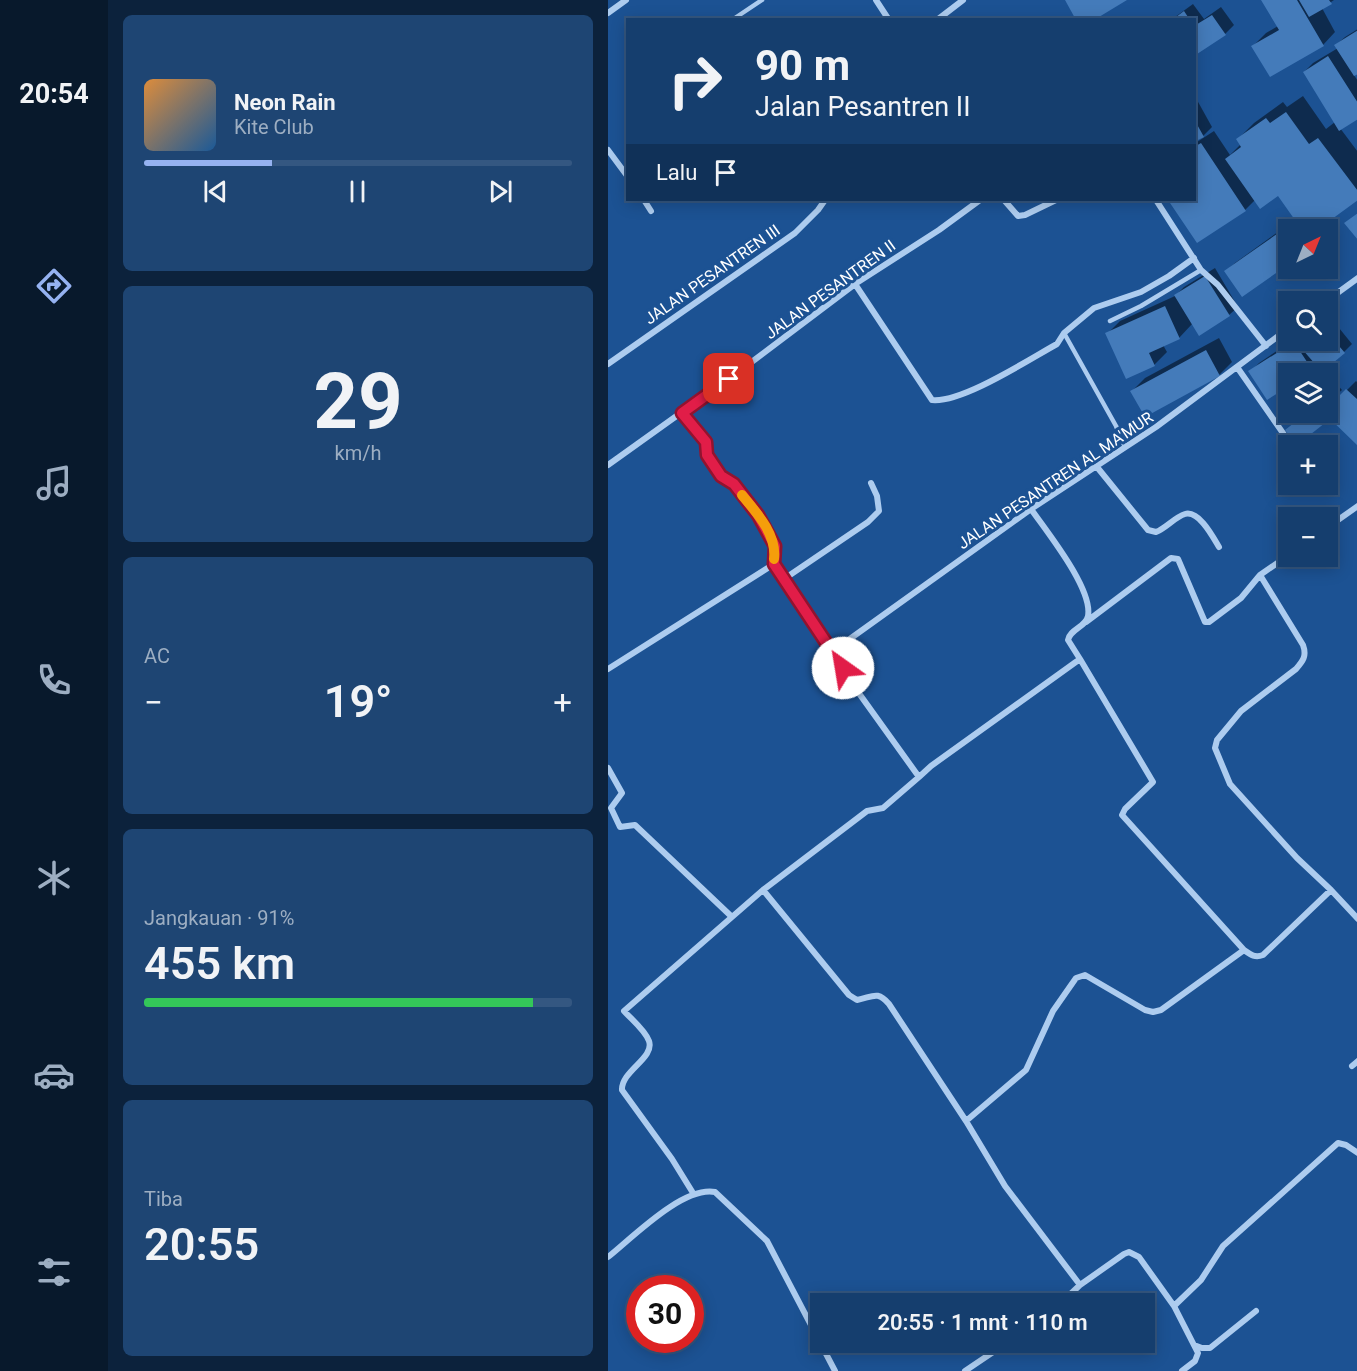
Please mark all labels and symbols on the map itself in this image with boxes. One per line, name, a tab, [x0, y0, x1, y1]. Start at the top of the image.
north arrow	[1278, 219, 1338, 279]
street label: JALAN PESANTREN III	[641, 220, 784, 328]
street label: JALAN PESANTREN II	[761, 236, 899, 343]
pin	[703, 353, 754, 404]
street label: JALAN PESANTREN AL MA'MUR	[954, 408, 1157, 553]
position arrow	[811, 636, 875, 700]
speed limit sign: 30	[626, 1275, 704, 1353]

